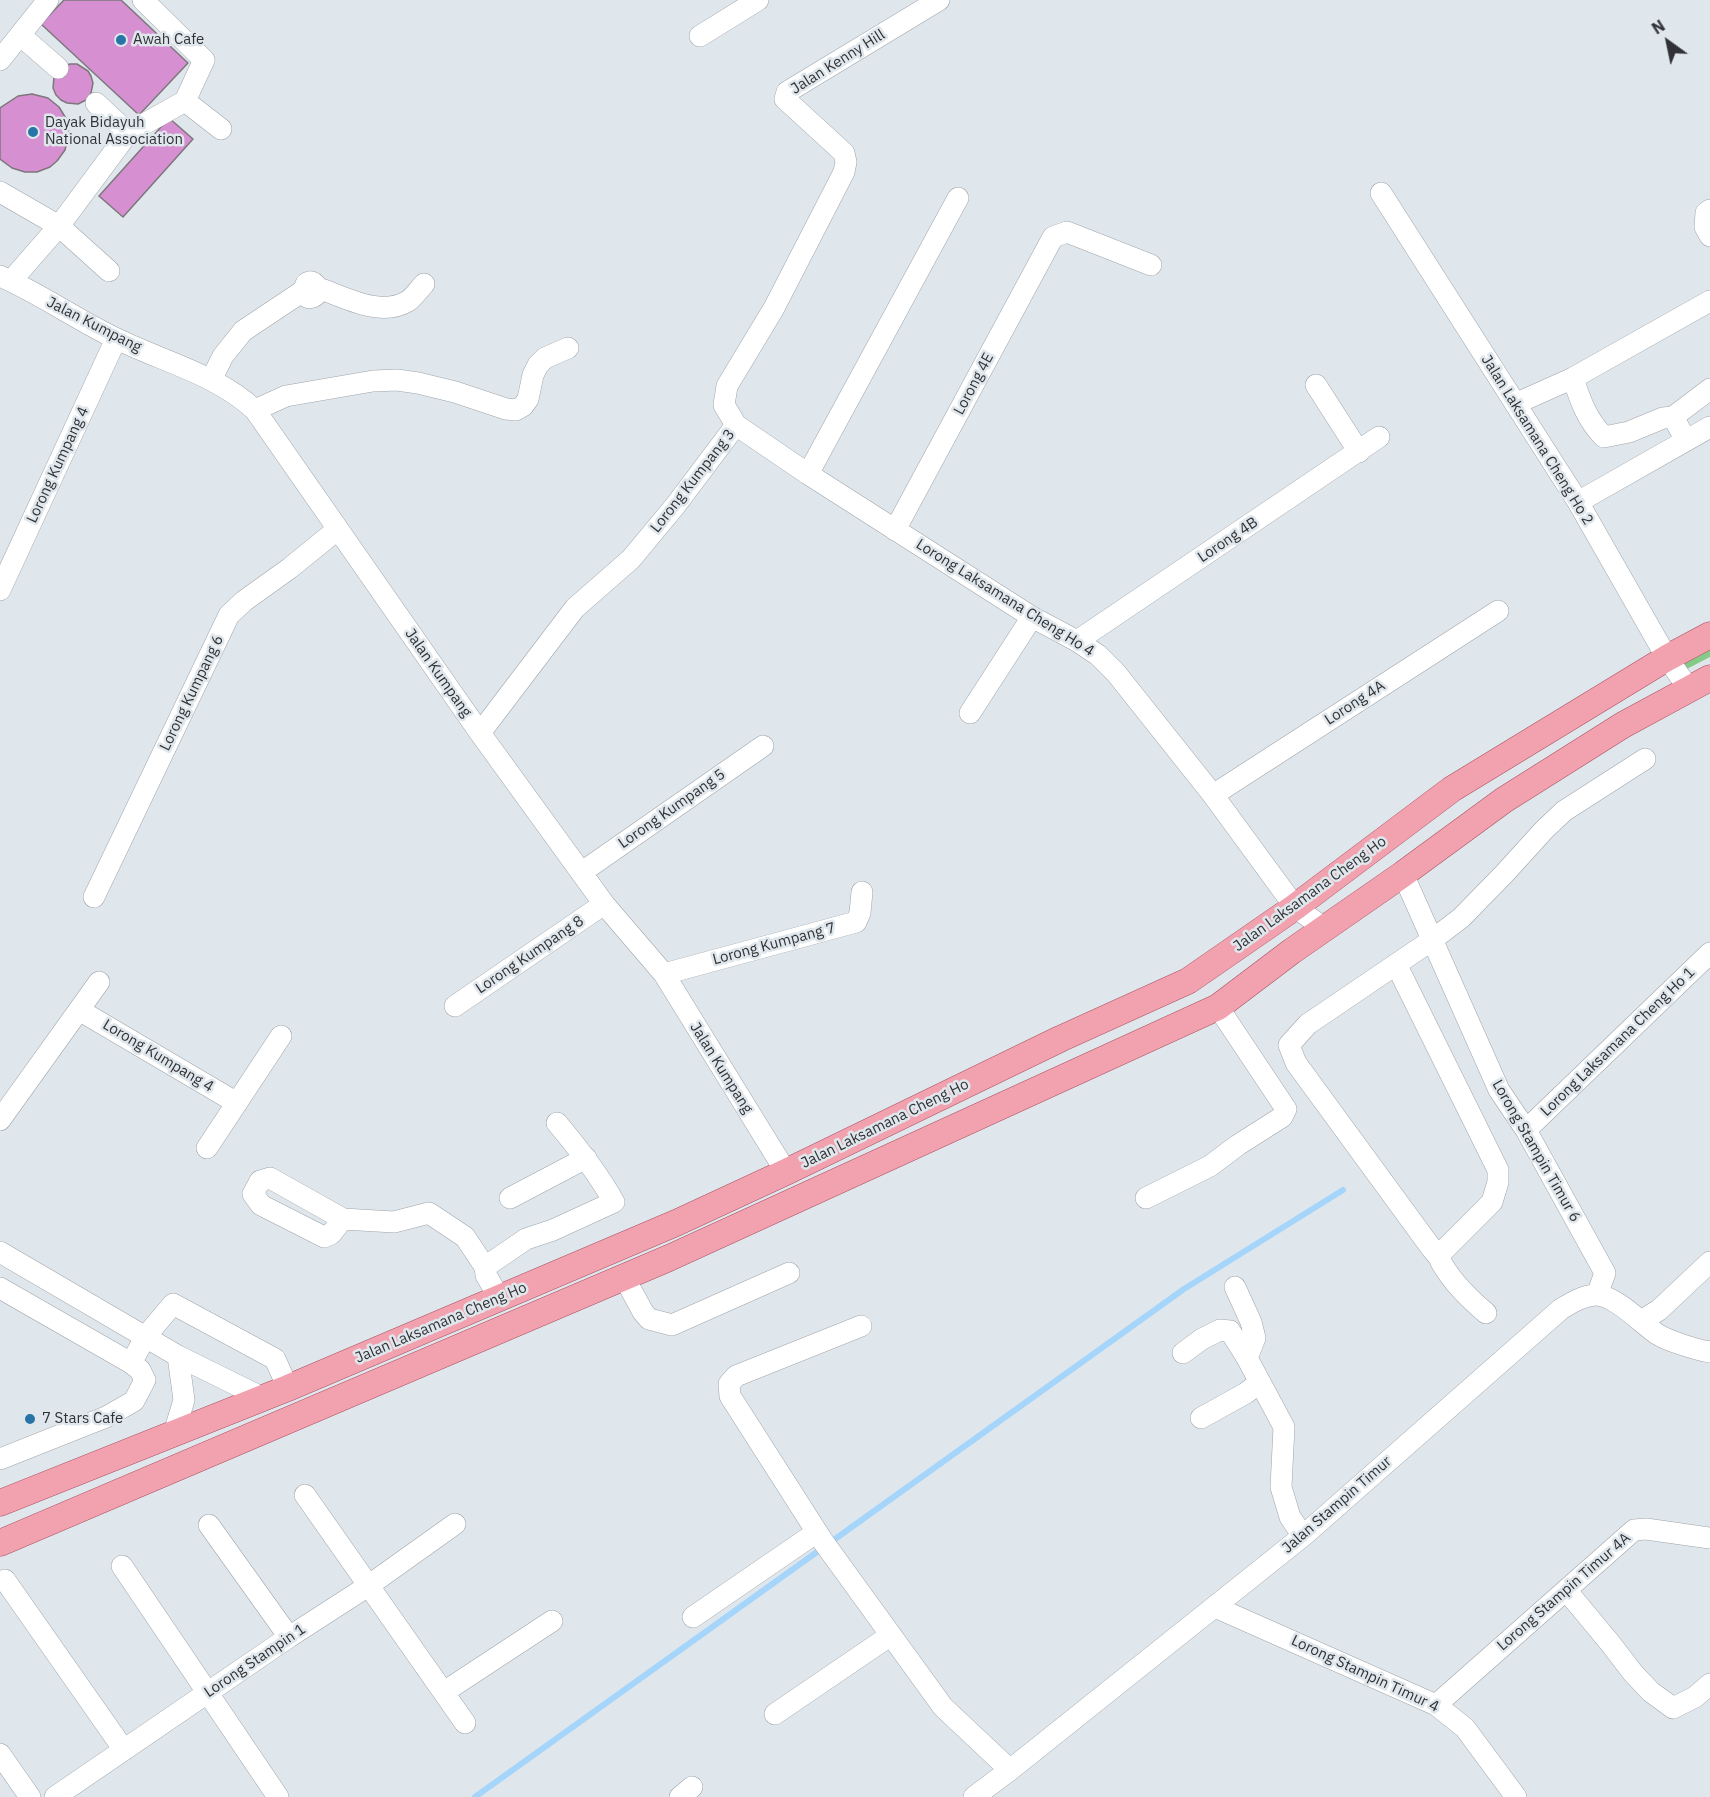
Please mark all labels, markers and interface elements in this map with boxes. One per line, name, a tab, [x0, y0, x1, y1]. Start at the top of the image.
north arrow	[1638, 12, 1698, 72]
text: N	[1648, 15, 1669, 38]
street label: Jalan Kenny Hill	[788, 26, 888, 98]
place label: Awah Cafe	[133, 31, 204, 49]
marker: Awah Cafe	[114, 33, 128, 47]
place label: Dayak Bidayuh National Association	[45, 114, 183, 149]
marker: Dayak Bidayuh National Association	[26, 125, 40, 139]
street label: Jalan Kumpang	[44, 293, 144, 357]
street label: Lorong 4E	[950, 350, 998, 418]
street label: Jalan Laksamana Cheng Ho 2	[1477, 352, 1597, 528]
street label: Lorong Kumpang 4	[23, 404, 93, 526]
street label: Lorong Kumpang 3	[647, 426, 739, 536]
street label: Lorong 4B	[1195, 513, 1261, 567]
street label: Lorong Laksamana Cheng Ho 4	[912, 536, 1098, 660]
street label: Jalan Kumpang	[401, 625, 475, 721]
street label: Lorong Kumpang 6	[156, 632, 228, 754]
street label: Lorong 4A	[1322, 677, 1388, 729]
street label: Lorong Kumpang 5	[615, 765, 729, 853]
street label: Jalan Laksamana Cheng Ho	[1230, 832, 1390, 956]
street label: Lorong Kumpang 8	[473, 912, 587, 998]
street label: Lorong Kumpang 7	[711, 919, 837, 969]
street label: Lorong Laksamana Cheng Ho 1	[1537, 964, 1699, 1120]
street label: Lorong Kumpang 4	[99, 1016, 217, 1096]
street label: Jalan Kumpang	[686, 1019, 756, 1117]
street label: Jalan Laksamana Cheng Ho	[798, 1075, 972, 1173]
street label: Lorong Stampin Timur 6	[1488, 1077, 1584, 1225]
street label: Jalan Laksamana Cheng Ho	[353, 1279, 529, 1367]
place label: 7 Stars Cafe	[42, 1410, 123, 1428]
marker: 7 Stars Cafe	[23, 1412, 37, 1426]
street label: Jalan Stampin Timur	[1279, 1453, 1395, 1557]
street label: Lorong Stampin Timur 4A	[1494, 1529, 1634, 1655]
street label: Lorong Stampin 1	[201, 1620, 309, 1702]
street label: Lorong Stampin Timur 4	[1288, 1632, 1442, 1716]

